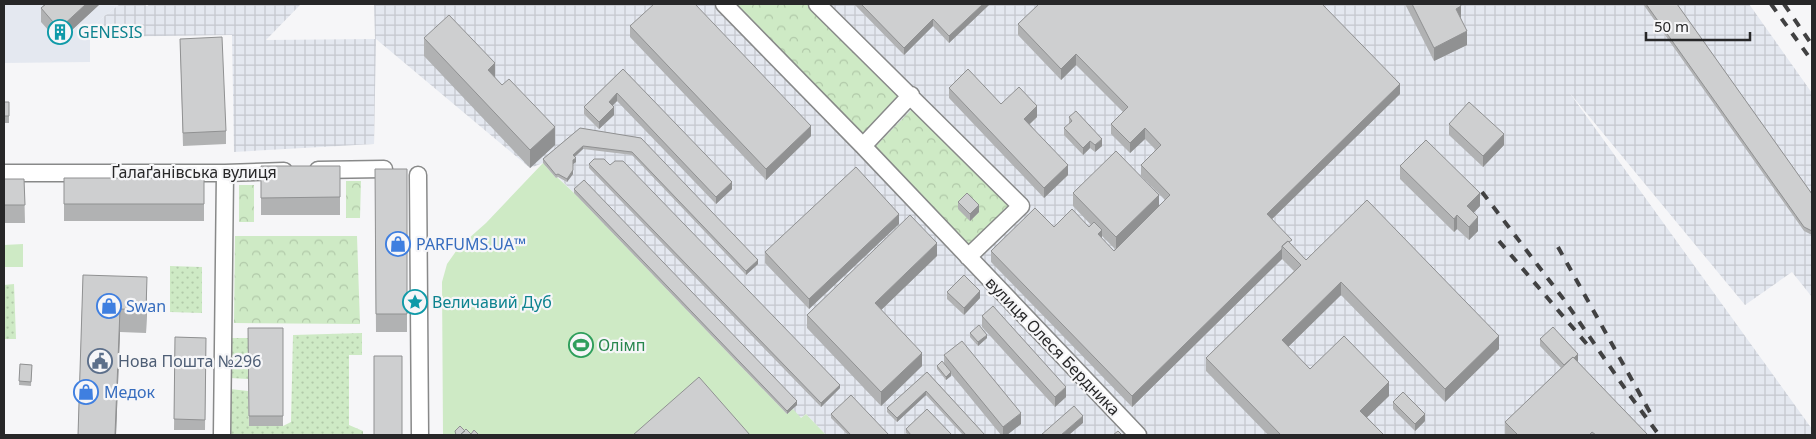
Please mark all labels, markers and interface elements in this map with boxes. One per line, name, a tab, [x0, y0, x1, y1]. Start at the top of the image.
scale bar	[1646, 10, 1750, 42]
text: 50 m	[1654, 16, 1689, 36]
building icon: GENESIS	[47, 19, 73, 45]
place label: GENESIS	[78, 21, 143, 43]
street label: Ґалаґанівська вулиця	[111, 161, 277, 183]
shop icon: PARFUMS.UA™	[385, 231, 411, 257]
place label: PARFUMS.UA™	[416, 233, 526, 255]
street label: вулиця Олеся Бердника	[981, 272, 1125, 420]
place icon: Величавий Дуб	[402, 289, 428, 315]
place label: Величавий Дуб	[432, 291, 552, 313]
shop icon: Swan	[96, 293, 122, 319]
place label: Swan	[126, 295, 166, 317]
sports icon: Олімп	[568, 332, 594, 358]
place label: Олімп	[598, 334, 646, 356]
public building icon: Нова Пошта №296	[87, 348, 113, 374]
place label: Нова Пошта №296	[118, 350, 261, 372]
shop icon: Медок	[73, 379, 99, 405]
place label: Медок	[104, 381, 155, 403]

